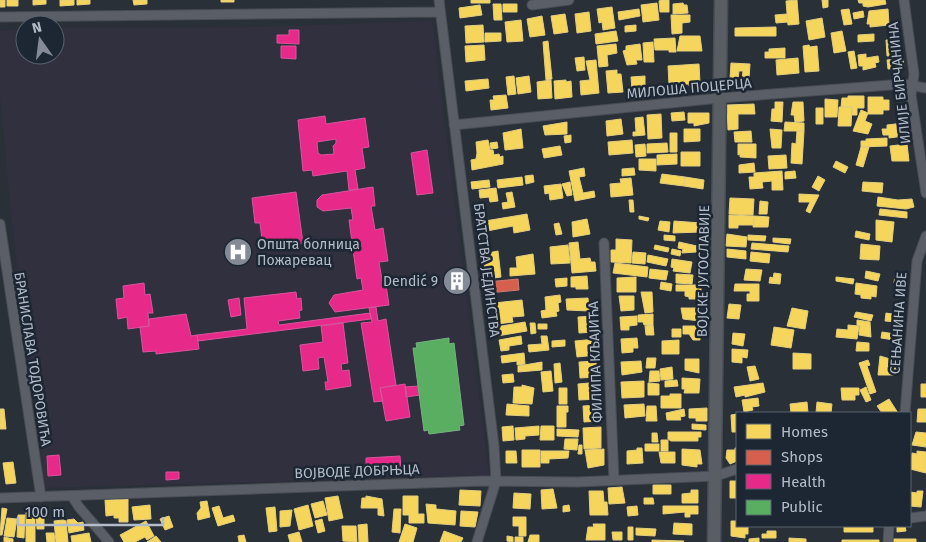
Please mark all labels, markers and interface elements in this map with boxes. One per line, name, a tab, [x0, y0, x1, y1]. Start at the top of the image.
north arrow	[15, 15, 65, 65]
text: N	[30, 18, 44, 37]
street label: ИЛИЈЕ БИРЧАНИНА	[885, 21, 914, 145]
street label: МИЛОША ПОЦЕРЦА	[626, 75, 752, 102]
street label: БРАТСТВА ЈЕДИНСТВА	[470, 202, 503, 338]
street label: ВОЈСКЕ ЈУГОСЛАВИЈЕ	[694, 205, 713, 337]
place label: Општа болница Пожаревац	[257, 236, 360, 269]
hospital icon: Општа болница Пожаревац	[223, 237, 253, 267]
building icon: Dendić 9	[442, 266, 472, 296]
street label: БРАНИСЛАВА ТОДОРОВИЋА	[10, 271, 55, 447]
street label: СЕЊАНИНА ИВЕ	[886, 271, 911, 375]
place label: Dendić 9	[383, 273, 438, 290]
street label: ФИЛИПА КЉАЈИЋА	[585, 301, 606, 423]
legend	[736, 412, 911, 527]
text: Homes	[781, 423, 828, 441]
text: Shops	[781, 448, 823, 466]
street label: ВОЈВОДЕ ДОБРЊЦА	[294, 461, 420, 482]
text: Health	[781, 473, 826, 491]
scale bar	[18, 494, 162, 526]
text: Public	[781, 498, 823, 516]
text: 100 m	[25, 503, 65, 521]

